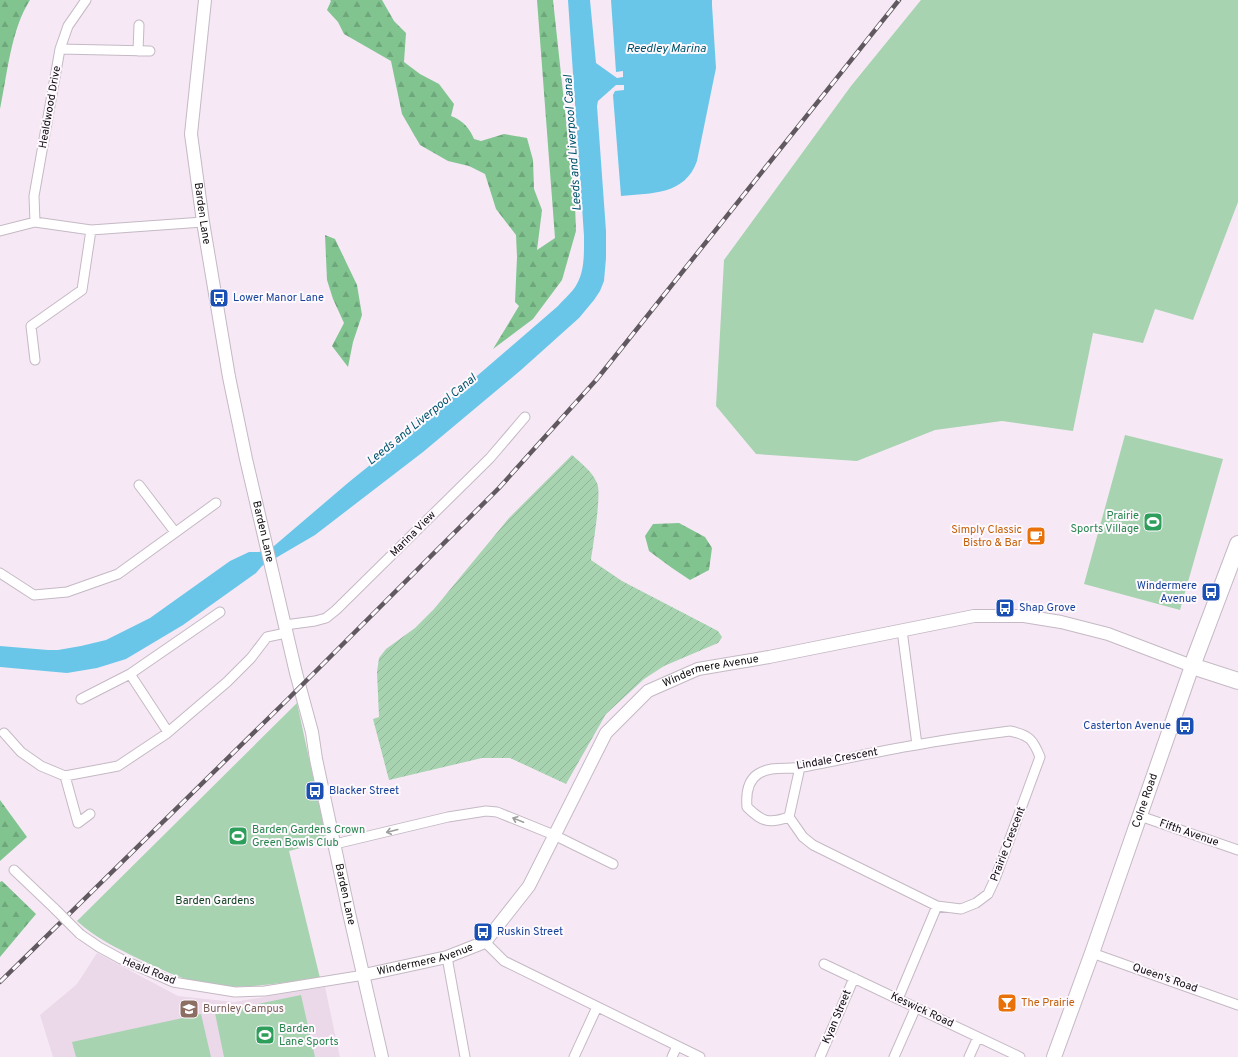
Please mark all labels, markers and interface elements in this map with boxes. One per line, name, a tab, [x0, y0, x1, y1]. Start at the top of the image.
water label: Reedley Marina	[626, 41, 707, 57]
street label: Healdwood Drive	[36, 65, 64, 149]
water label: Leeds and Liverpool Canal	[560, 73, 586, 212]
street label: Barden Lane	[191, 182, 214, 246]
bus stop icon: Lower Manor Lane	[208, 287, 230, 309]
place label: Lower Manor Lane	[233, 291, 324, 305]
water label: Leeds and Liverpool Canal	[364, 370, 481, 469]
street label: Barden Lane	[249, 499, 277, 564]
street label: Marina View	[387, 508, 439, 560]
place label: Prairie Sports Village	[1070, 509, 1139, 536]
sports icon: Prairie Sports Village	[1142, 511, 1164, 533]
place label: Simply Classic Bistro & Bar	[951, 523, 1023, 550]
cafe icon: Simply Classic Bistro & Bar	[1025, 525, 1047, 547]
place label: Windermere Avenue	[1137, 579, 1197, 606]
bus stop icon: Windermere Avenue	[1200, 581, 1222, 603]
bus stop icon: Shap Grove	[994, 597, 1016, 619]
place label: Shap Grove	[1019, 601, 1076, 615]
street label: Windermere Avenue	[660, 652, 760, 691]
bus stop icon: Casterton Avenue	[1174, 715, 1196, 737]
place label: Casterton Avenue	[1083, 719, 1171, 733]
street label: Lindale Crescent	[795, 745, 879, 773]
street label: Colne Road	[1129, 772, 1161, 830]
bus stop icon: Blacker Street	[304, 780, 326, 802]
place label: Blacker Street	[329, 784, 399, 798]
street label: Prairie Crescent	[987, 805, 1029, 883]
one-way arrow	[513, 816, 525, 824]
street label: Fifth Avenue	[1158, 816, 1221, 850]
place label: Barden Gardens Crown Green Bowls Club	[252, 823, 365, 850]
sports icon: Barden Gardens Crown Green Bowls Club	[227, 825, 249, 847]
one-way arrow	[386, 828, 399, 835]
street label: Barden Lane	[332, 862, 359, 927]
park label: Barden Gardens	[175, 894, 255, 908]
bus stop icon: Ruskin Street	[472, 921, 494, 943]
place label: Ruskin Street	[497, 925, 563, 939]
street label: Windermere Avenue	[376, 940, 475, 979]
street label: Heald Road	[120, 954, 178, 988]
street label: Queen's Road	[1131, 960, 1199, 996]
street label: Kyan Street	[819, 988, 855, 1046]
street label: Keswick Road	[888, 989, 956, 1031]
bar icon: The Prairie	[996, 992, 1018, 1014]
place label: The Prairie	[1021, 996, 1075, 1010]
school or university icon: Burnley Campus	[178, 998, 200, 1020]
place label: Burnley Campus	[203, 1002, 284, 1016]
place label: Barden Lane Sports	[279, 1022, 339, 1049]
sports icon: Barden Lane Sports	[254, 1024, 276, 1046]

